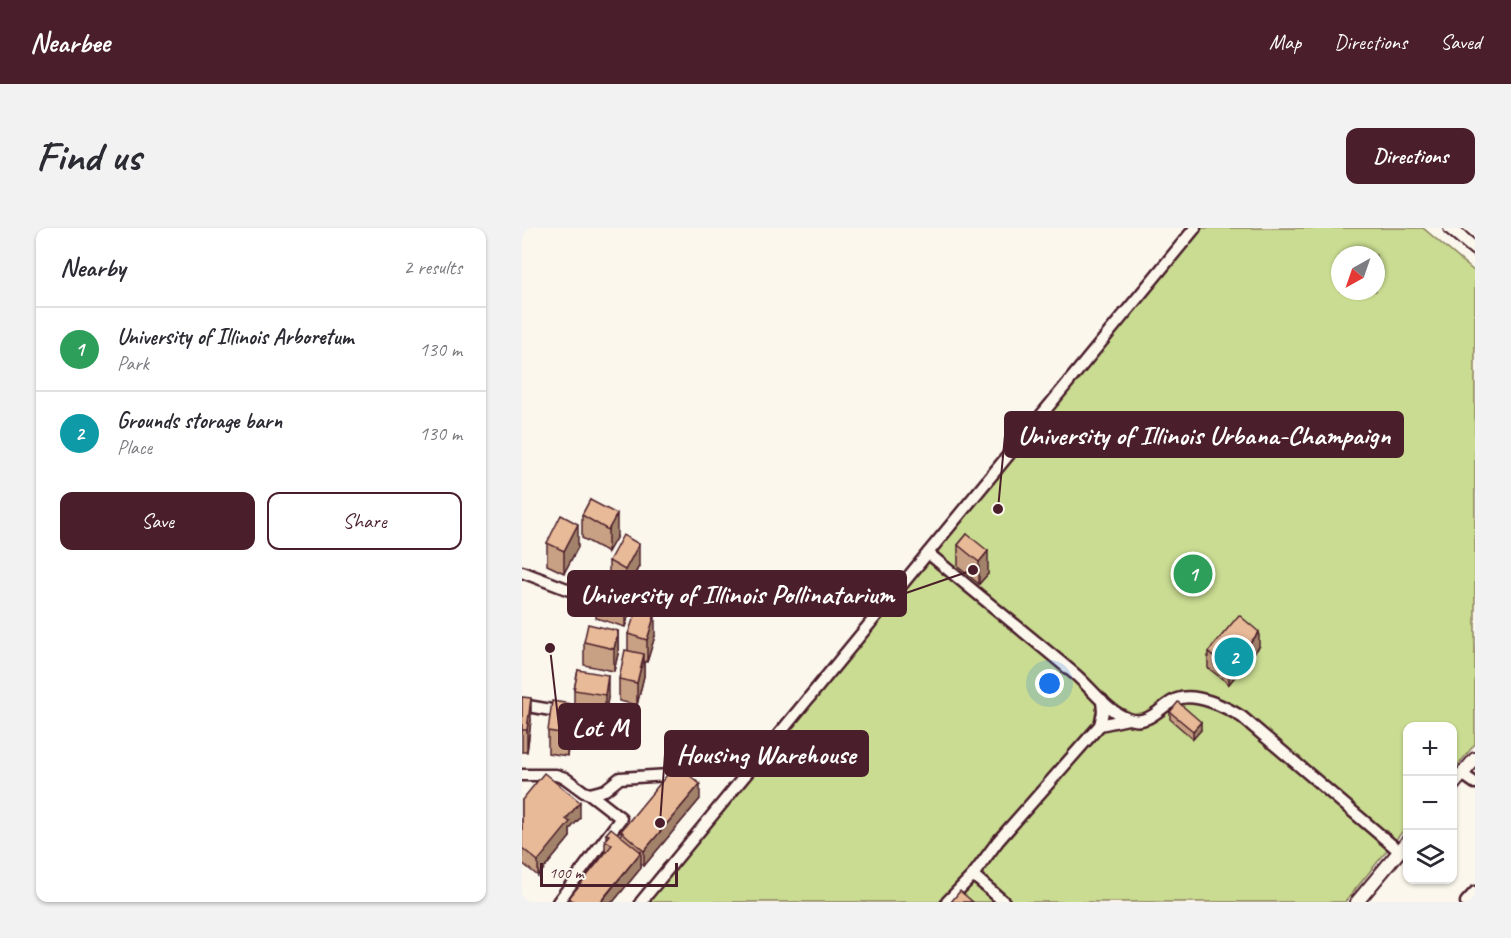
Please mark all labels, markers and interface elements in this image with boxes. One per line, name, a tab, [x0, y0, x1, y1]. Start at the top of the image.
text: Nearbee	[30, 25, 110, 60]
text: Map	[1269, 29, 1301, 55]
text: Directions	[1334, 29, 1407, 55]
text: Saved	[1440, 29, 1481, 55]
button: Directions	[1346, 128, 1475, 184]
text: Find us	[36, 130, 141, 183]
north arrow	[1331, 246, 1385, 300]
text: Nearby	[60, 251, 125, 284]
text: 2 results	[403, 255, 462, 280]
text: University of Illinois Arboretum	[117, 323, 353, 351]
text: 1	[75, 337, 84, 362]
text: 130 m	[419, 337, 462, 362]
text: Park	[117, 351, 149, 376]
text: Grounds storage barn	[117, 407, 282, 435]
callout: University of Illinois Urbana-Champaign	[1005, 412, 1403, 457]
text: University of Illinois Urbana-Champaign	[1018, 418, 1391, 452]
text: 2	[75, 421, 84, 446]
text: 130 m	[419, 421, 462, 446]
text: Place	[117, 435, 152, 460]
button: Save	[60, 492, 255, 550]
button: Share	[267, 492, 462, 550]
pin: 1	[1174, 552, 1212, 596]
callout: University of Illinois Pollinatarium	[568, 571, 906, 616]
text: University of Illinois Pollinatarium	[580, 577, 896, 611]
pin: 2	[1214, 634, 1254, 680]
your location	[1035, 669, 1064, 698]
callout: Lot M	[559, 704, 640, 749]
text: Lot M	[572, 710, 631, 744]
map controls	[1403, 722, 1457, 884]
button: +	[1403, 722, 1457, 776]
callout: Housing Warehouse	[665, 731, 868, 776]
text: Housing Warehouse	[676, 737, 858, 771]
button: −	[1403, 776, 1457, 830]
button: layers	[1403, 830, 1457, 884]
scale bar	[540, 860, 678, 888]
text: 100 m	[549, 863, 583, 883]

